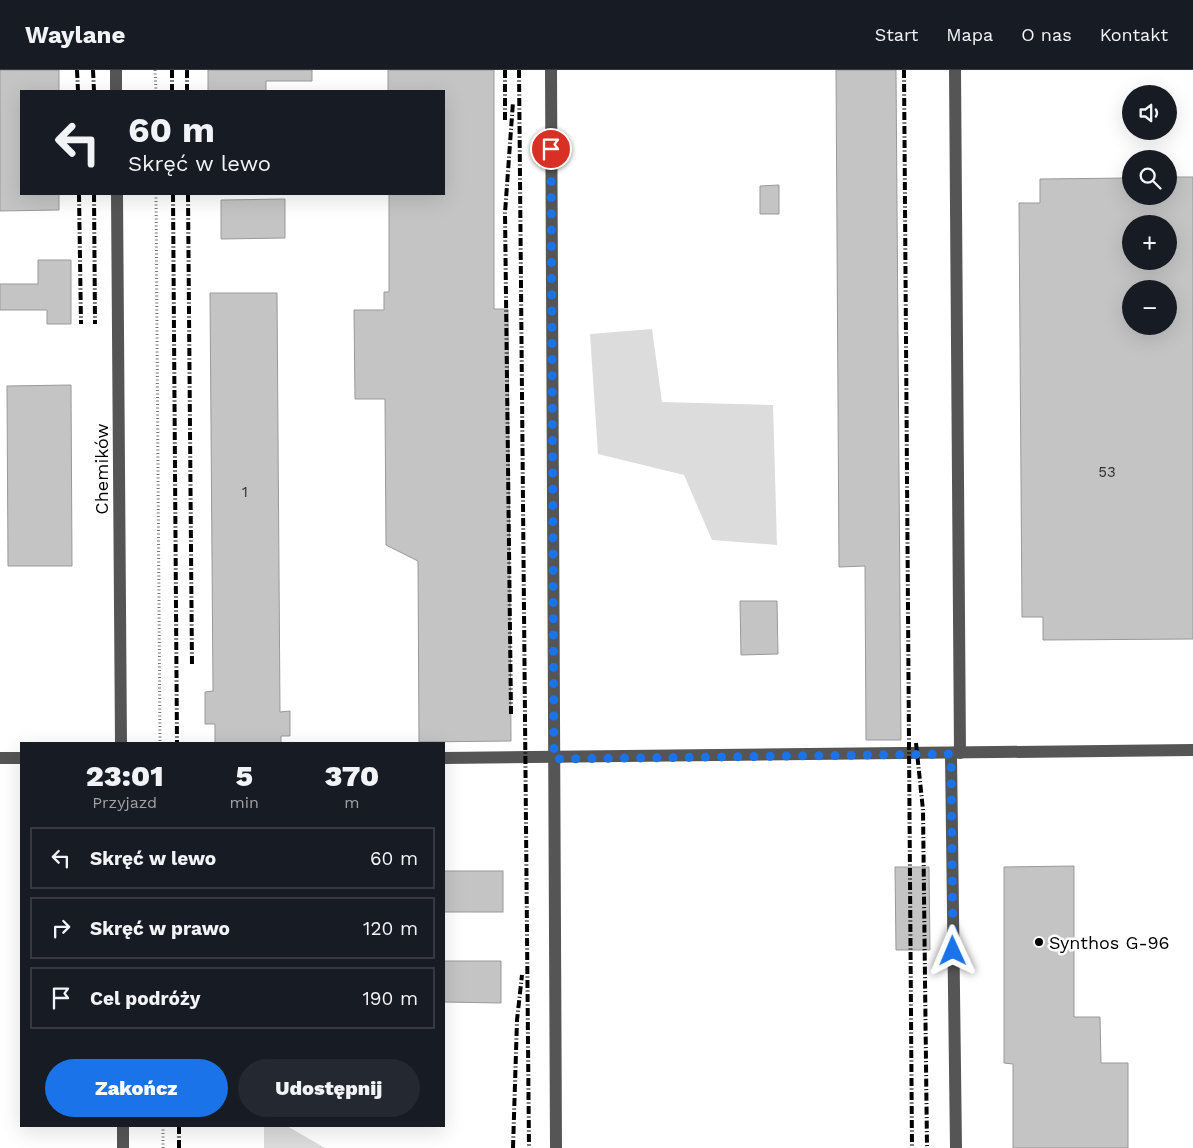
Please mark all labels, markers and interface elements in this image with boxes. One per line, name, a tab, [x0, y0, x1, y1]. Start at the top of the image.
text: Waylane	[25, 21, 125, 49]
text: Start	[875, 24, 918, 45]
text: Mapa	[946, 24, 993, 45]
text: O nas	[1021, 24, 1072, 45]
text: Kontakt	[1100, 24, 1168, 45]
map controls	[1122, 85, 1177, 335]
button: sound	[1122, 85, 1177, 140]
text: 60 m	[128, 109, 215, 151]
icon: left	[45, 110, 110, 175]
pin	[530, 128, 572, 170]
icon: arrive	[537, 135, 565, 163]
button: search	[1122, 150, 1177, 205]
text: Skręć w lewo	[128, 151, 271, 176]
button: +	[1122, 215, 1177, 270]
button: −	[1122, 280, 1177, 335]
street label: Chemików	[91, 423, 112, 515]
house number: 53	[1098, 463, 1116, 481]
house number: 1	[242, 483, 248, 501]
text: 23:01	[86, 758, 164, 793]
text: 5	[235, 758, 253, 793]
text: 370	[325, 758, 379, 793]
text: Przyjazd	[92, 793, 157, 812]
text: min	[229, 793, 259, 812]
text: m	[344, 793, 360, 812]
icon: left	[47, 844, 75, 872]
text: Skręć w lewo	[90, 847, 216, 870]
text: 60 m	[370, 847, 418, 870]
icon: right	[47, 914, 75, 942]
text: Skręć w prawo	[90, 917, 230, 940]
text: 120 m	[363, 917, 418, 940]
position arrow	[926, 924, 978, 976]
place label: Synthos G-96	[1049, 932, 1170, 953]
marker: Synthos G-96	[1033, 936, 1045, 948]
icon: arrive	[47, 984, 75, 1012]
text: Cel podróży	[90, 987, 200, 1010]
text: 190 m	[362, 987, 418, 1010]
button: Zakończ	[45, 1059, 228, 1117]
button: Udostępnij	[238, 1059, 420, 1117]

